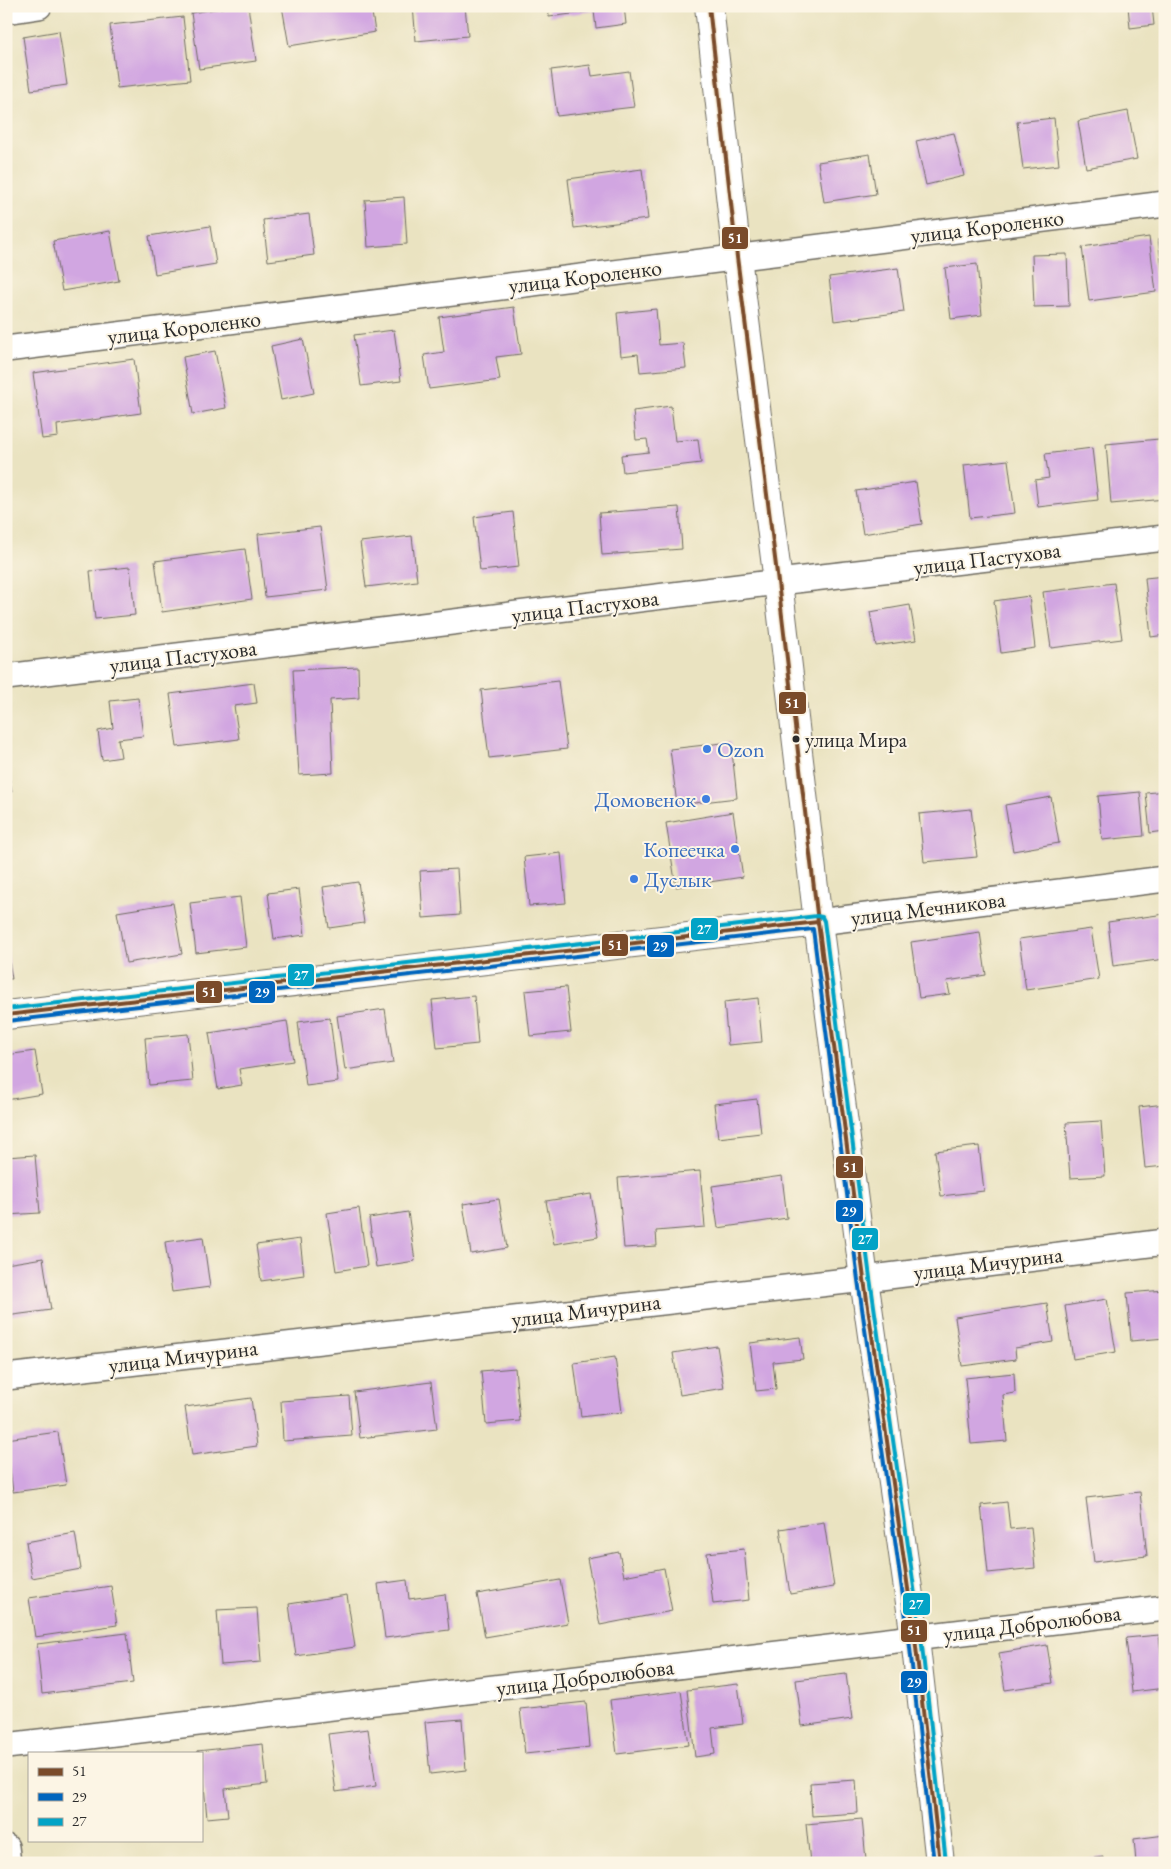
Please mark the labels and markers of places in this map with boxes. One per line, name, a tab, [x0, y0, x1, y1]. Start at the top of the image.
place label: улица Мира	[805, 726, 908, 753]
marker: улица Мира	[791, 734, 801, 744]
place label: Ozon	[717, 735, 765, 764]
marker: Ozon	[701, 743, 713, 755]
place label: Домовенок	[594, 785, 696, 814]
marker: Домовенок	[700, 793, 712, 805]
place label: Копеечка	[643, 835, 725, 864]
marker: Копеечка	[729, 843, 741, 855]
place label: Дуслык	[644, 865, 712, 894]
marker: Дуслык	[628, 873, 640, 885]

